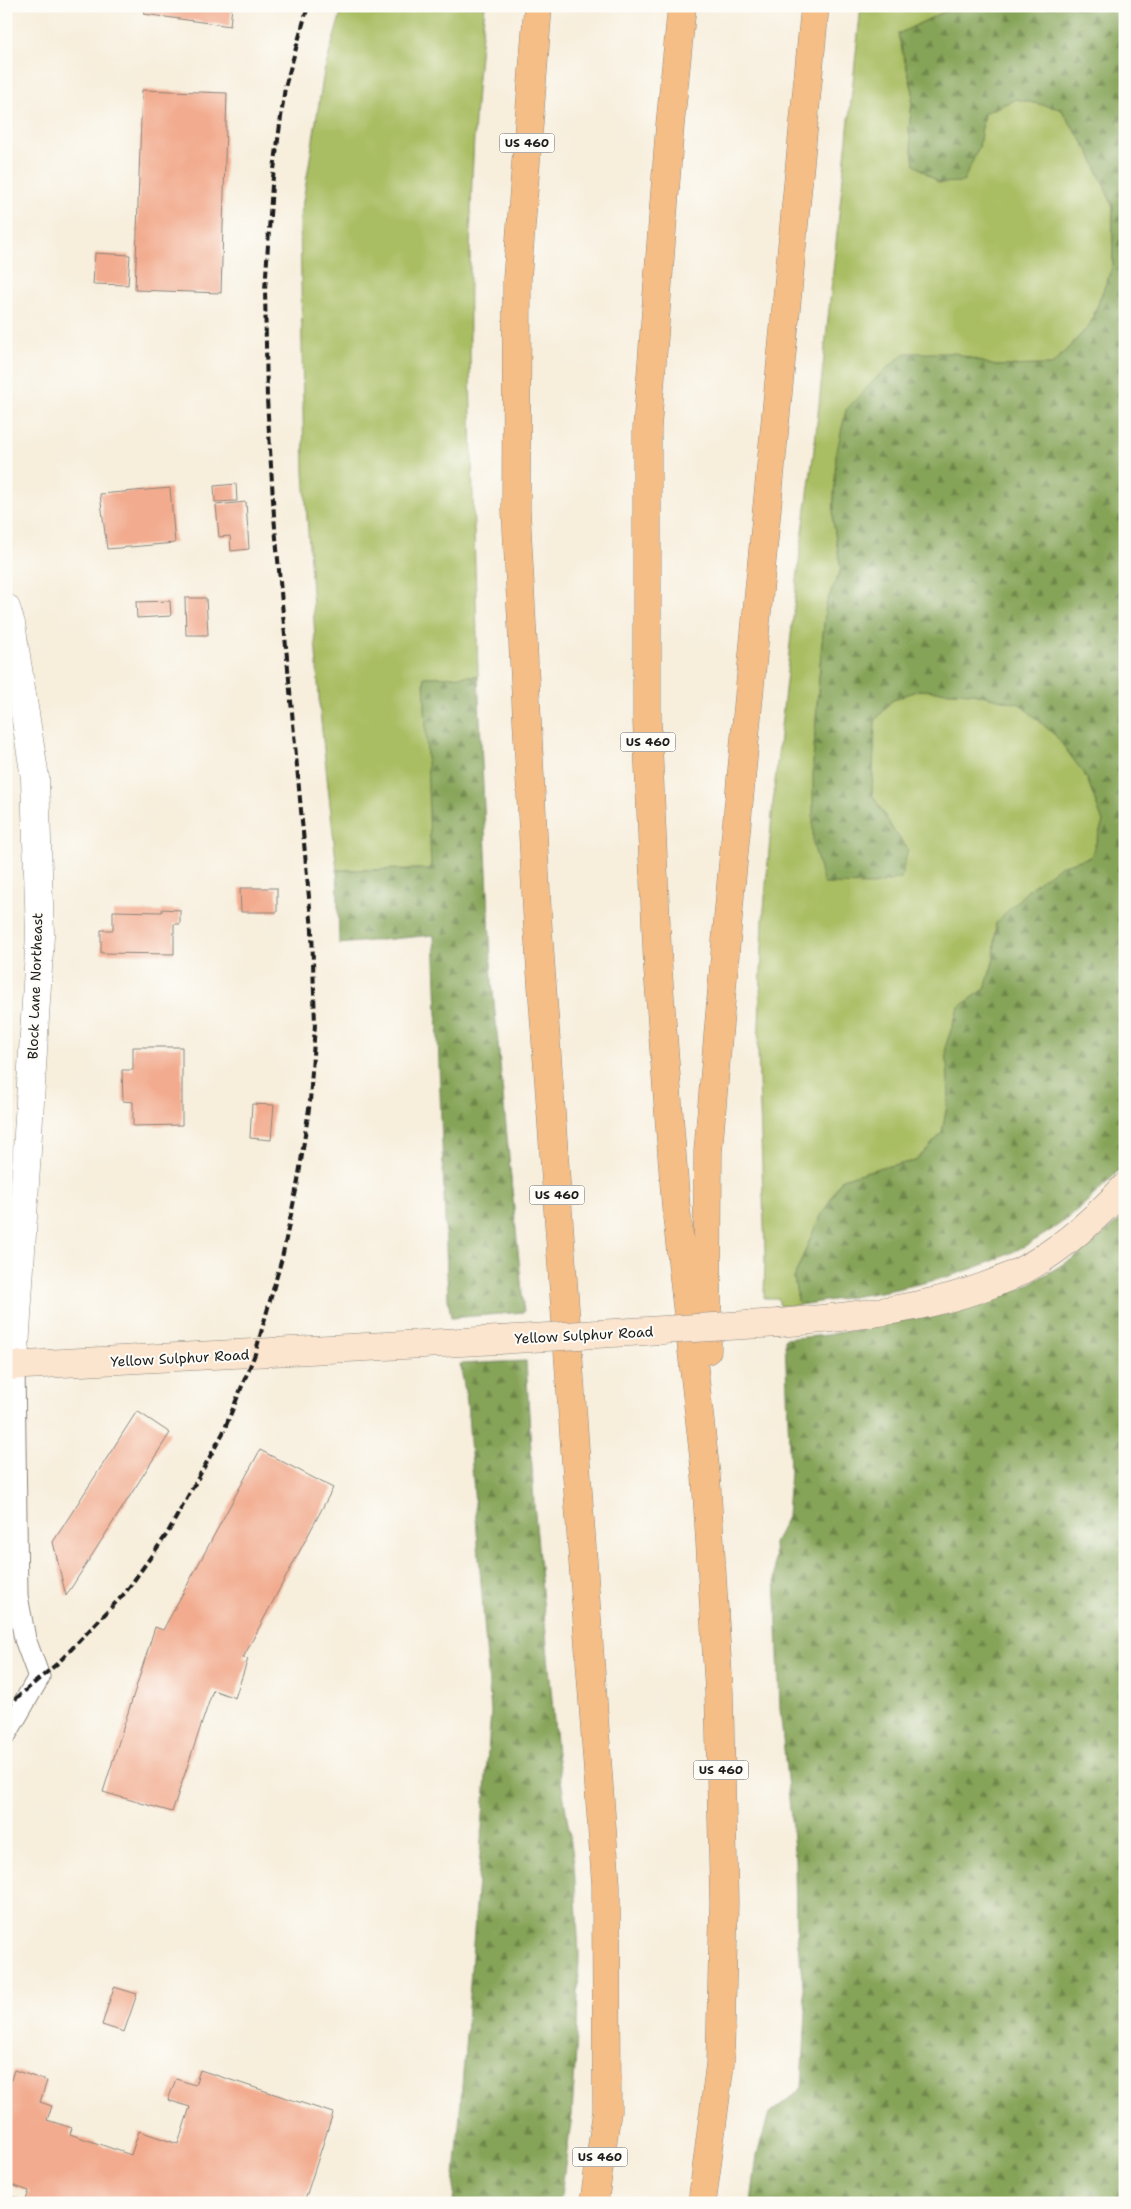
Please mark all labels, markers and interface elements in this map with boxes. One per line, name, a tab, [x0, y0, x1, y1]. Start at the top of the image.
road number: US 460	[500, 134, 554, 152]
road number: US 460	[620, 732, 676, 752]
street label: Block Lane Northeast	[23, 912, 47, 1060]
road number: US 460	[530, 1186, 584, 1204]
street label: Yellow Sulphur Road	[514, 1322, 654, 1348]
street label: Yellow Sulphur Road	[110, 1345, 250, 1371]
road number: US 460	[694, 1760, 748, 1780]
road number: US 460	[572, 2148, 628, 2166]

